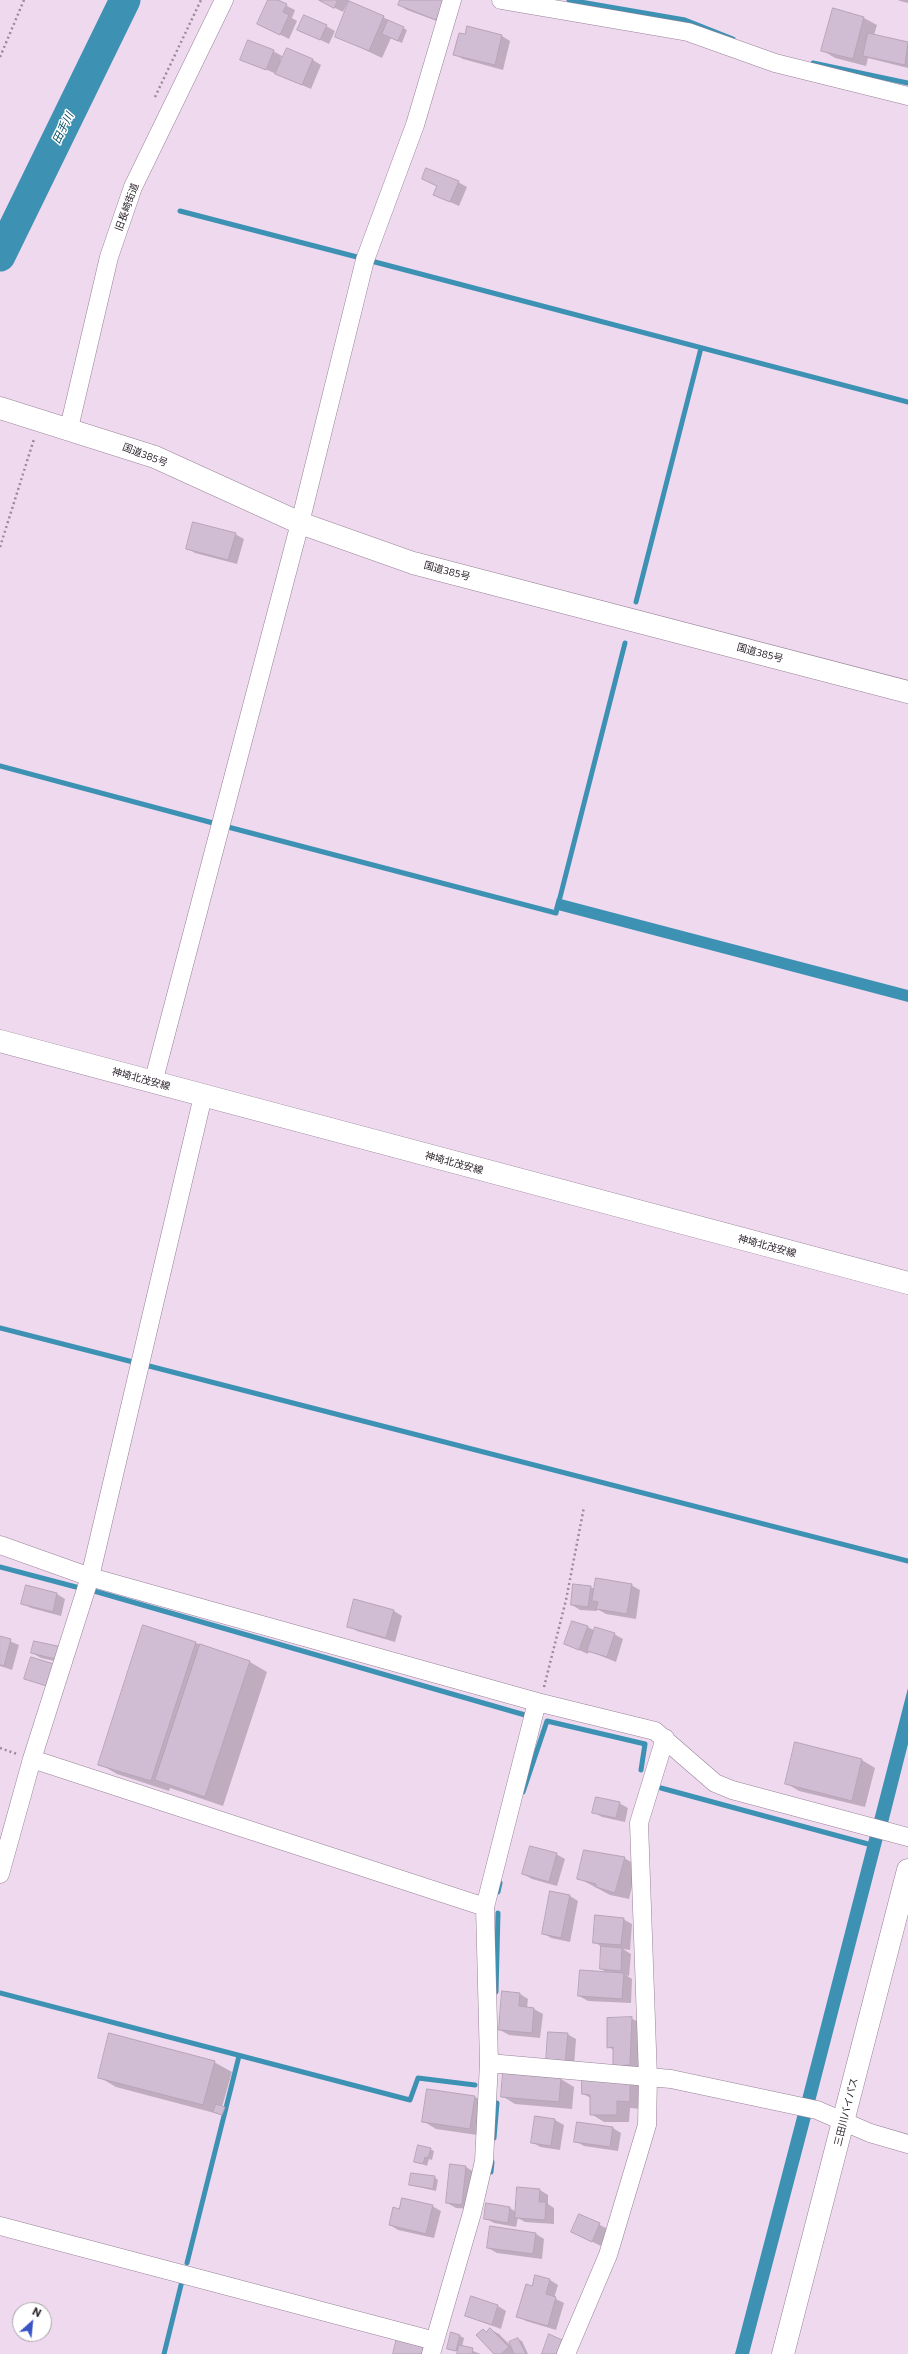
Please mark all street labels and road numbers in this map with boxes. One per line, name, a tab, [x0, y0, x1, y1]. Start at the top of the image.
street label: 旧長崎街道	[113, 181, 141, 233]
street label: 国道385号	[121, 441, 169, 469]
street label: 国道385号	[422, 559, 472, 583]
street label: 国道385号	[735, 641, 785, 665]
street label: 神埼北茂安線	[110, 1065, 172, 1093]
street label: 神埼北茂安線	[423, 1149, 485, 1177]
street label: 神埼北茂安線	[736, 1232, 798, 1260]
street label: 三田川バイパス	[832, 2077, 860, 2147]

